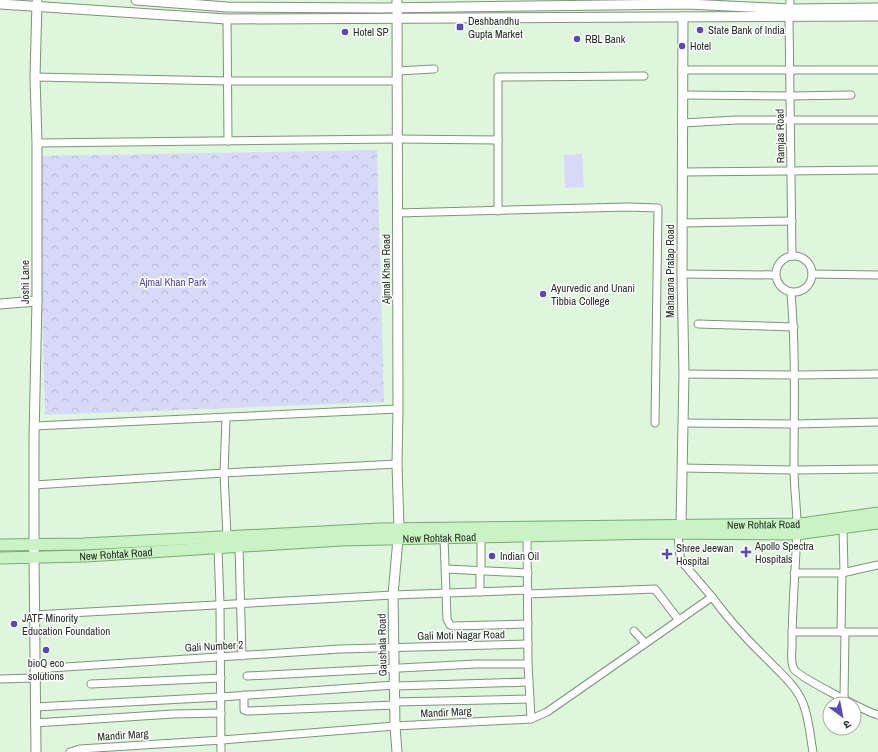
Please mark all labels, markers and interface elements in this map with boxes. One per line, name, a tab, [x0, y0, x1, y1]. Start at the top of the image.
place label: Deshbandhu Gupta Market	[468, 14, 523, 41]
marker: Deshbandhu Gupta Market	[455, 22, 465, 32]
place label: State Bank of India	[708, 23, 785, 37]
place label: Hotel SP	[353, 25, 389, 39]
marker: State Bank of India	[695, 25, 705, 35]
marker: Hotel SP	[340, 27, 350, 37]
place label: RBL Bank	[585, 32, 626, 46]
marker: RBL Bank	[572, 34, 582, 44]
place label: Hotel	[690, 39, 711, 53]
marker: Hotel	[677, 41, 687, 51]
street label: Ramjas Road	[773, 109, 787, 163]
street label: Maharana Pratap Road	[663, 224, 677, 318]
street label: Ajmal Khan Road	[379, 234, 393, 305]
street label: Joshi Lane	[18, 260, 32, 304]
park label: Ajmal Khan Park	[138, 275, 207, 289]
place label: Ayurvedic and Unani Tibbia College	[550, 281, 635, 308]
marker: Ayurvedic and Unani Tibbia College	[538, 289, 548, 299]
street label: New Rohtak Road	[727, 517, 801, 532]
street label: New Rohtak Road	[403, 530, 476, 546]
place label: Apollo Spectra Hospitals	[754, 539, 814, 566]
place label: Shree Jeewan Hospital	[676, 541, 734, 568]
street label: New Rohtak Road	[79, 545, 153, 563]
marker: Apollo Spectra Hospitals	[740, 546, 752, 558]
marker: Shree Jeewan Hospital	[661, 548, 673, 560]
place label: Indian Oil	[500, 549, 539, 563]
marker: Indian Oil	[487, 551, 497, 561]
place label: JATF Minority Education Foundation	[22, 611, 110, 638]
street label: Gaushala Road	[374, 614, 390, 676]
marker: JATF Minority Education Foundation	[9, 619, 19, 629]
street label: Gali Moti Nagar Road	[417, 627, 505, 643]
street label: Gali Number 2	[184, 637, 244, 655]
marker: bioQ eco solutions	[41, 645, 51, 655]
place label: bioQ eco solutions	[28, 656, 65, 683]
north arrow	[822, 696, 862, 736]
street label: Mandir Marg	[420, 704, 472, 720]
text: उ	[840, 717, 854, 732]
street label: Mandir Marg	[97, 726, 149, 744]

